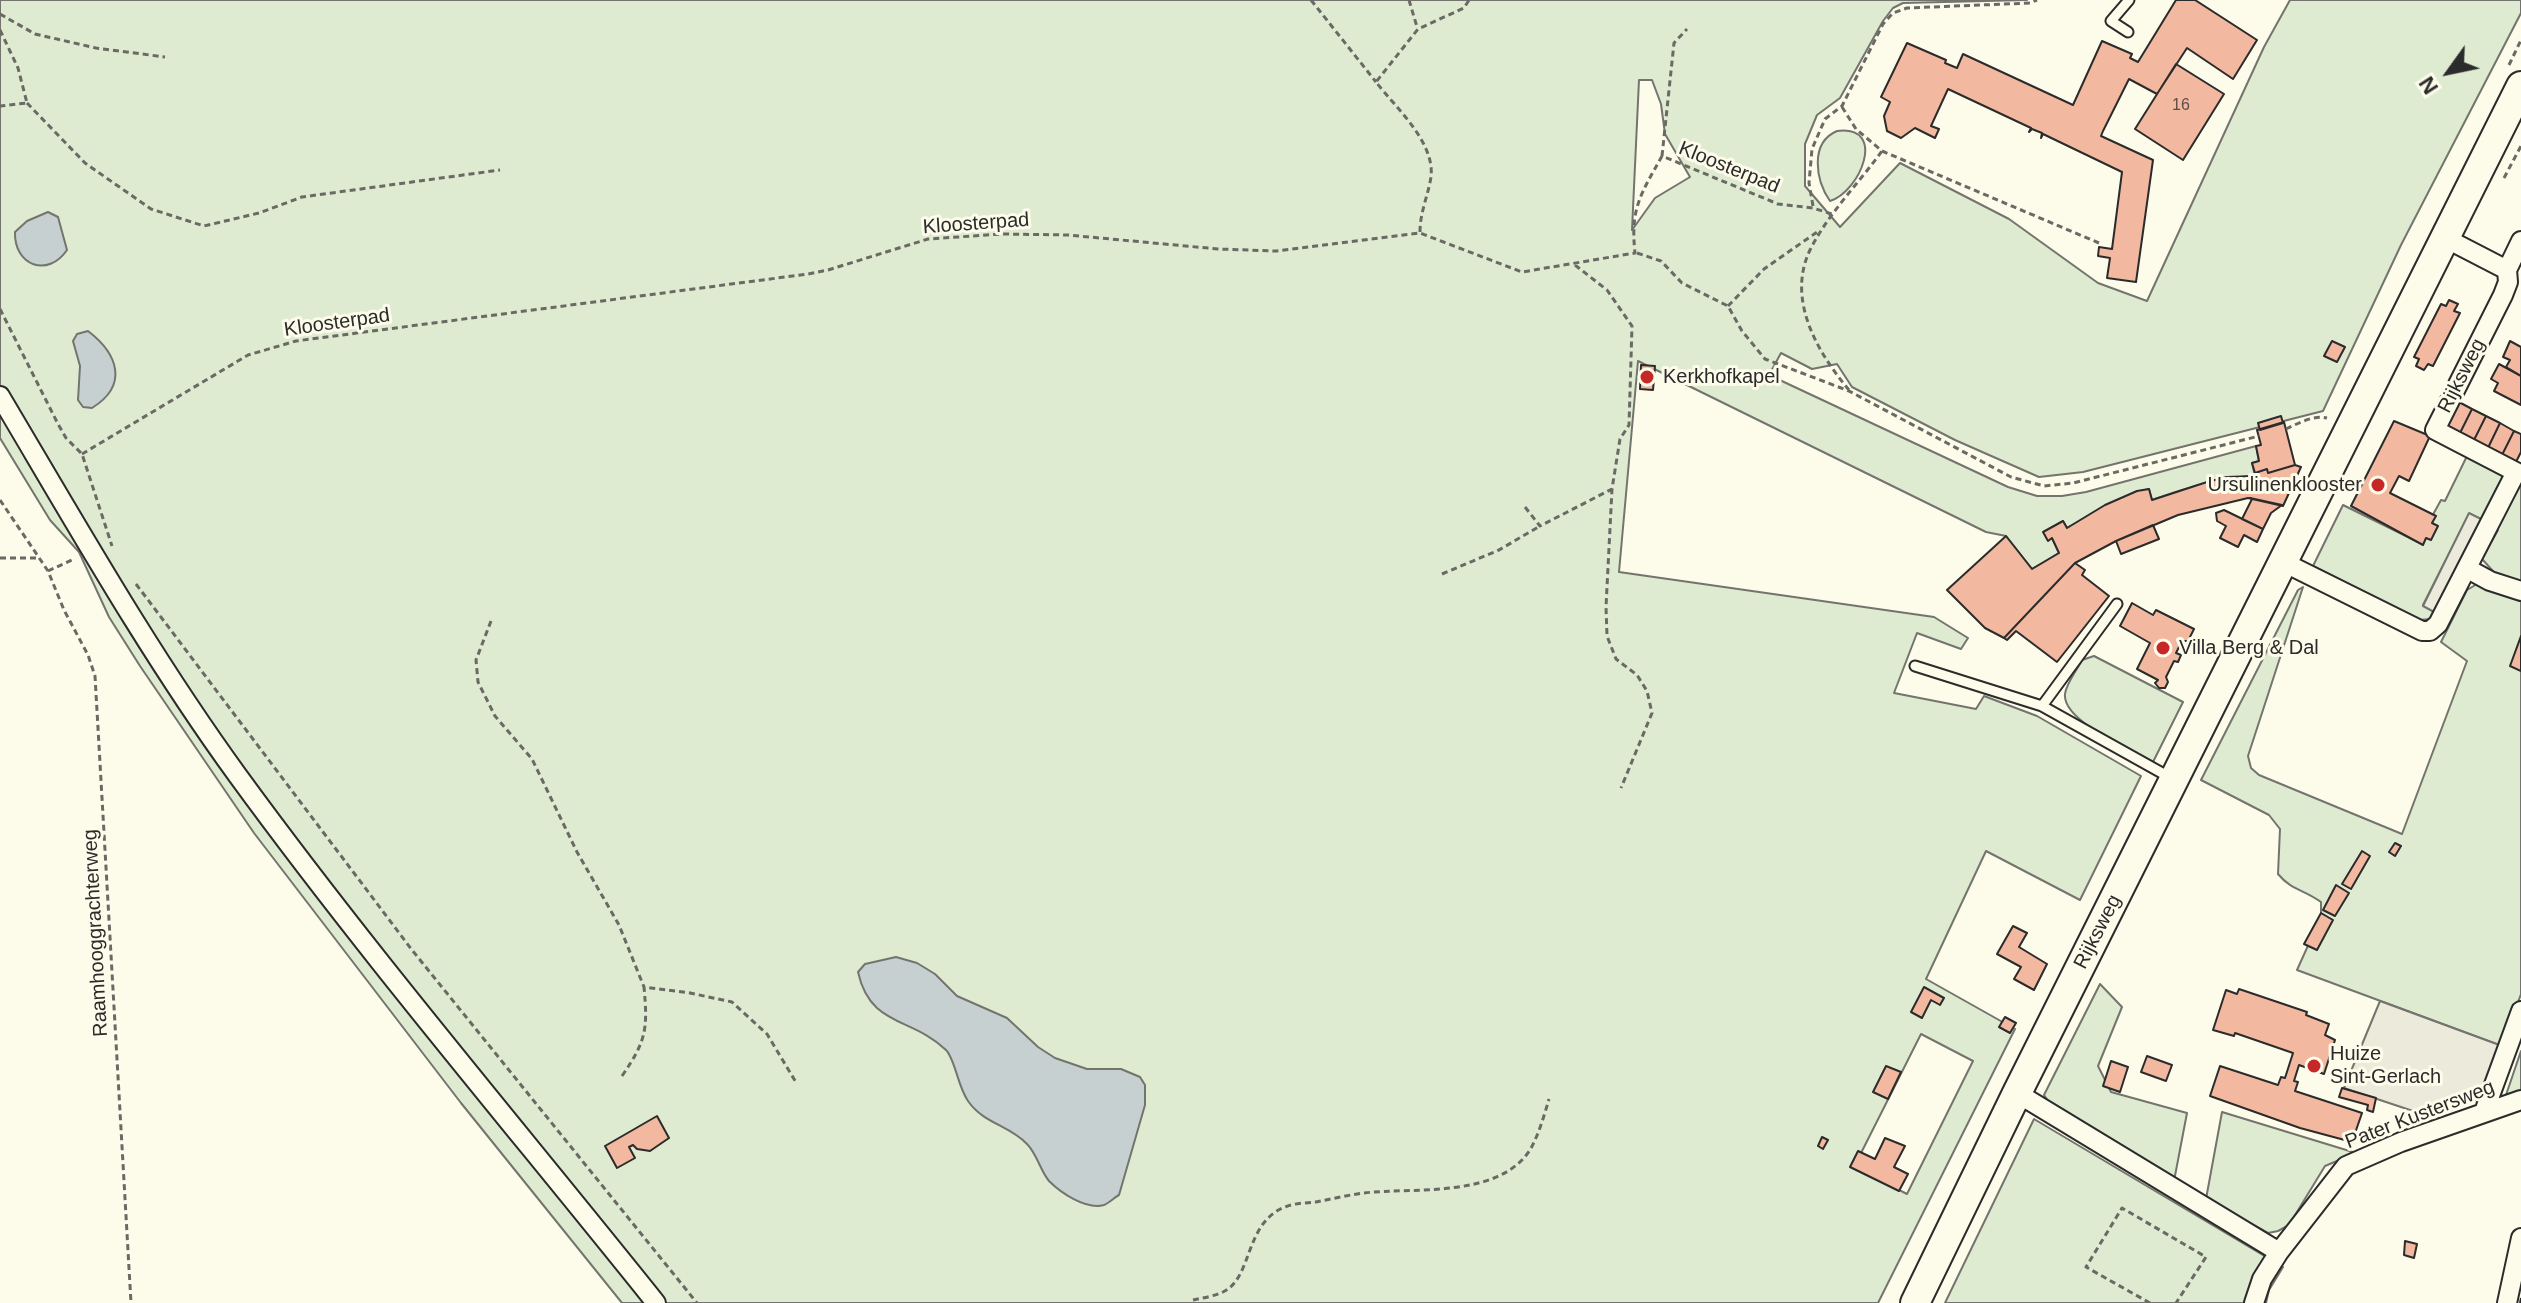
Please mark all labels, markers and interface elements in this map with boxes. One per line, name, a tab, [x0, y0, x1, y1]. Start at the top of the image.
north arrow	[2409, 32, 2489, 112]
text: N	[2414, 72, 2443, 99]
house number: 16	[2172, 96, 2190, 116]
street label: Kloosterpad	[1675, 137, 1783, 199]
street label: Kloosterpad	[922, 208, 1030, 240]
street label: Kloosterpad	[282, 304, 392, 342]
street label: Rijksweg	[2433, 335, 2491, 417]
place label: Kerkhofkapel	[1663, 365, 1780, 389]
marker: Kerkhofkapel	[1638, 368, 1656, 386]
place label: Ursulinenklooster	[2207, 473, 2362, 497]
marker: Ursulinenklooster	[2369, 476, 2387, 494]
place label: Villa Berg & Dal	[2179, 636, 2319, 660]
marker: Villa Berg & Dal	[2154, 639, 2172, 657]
street label: Raamhooggrachterweg	[79, 829, 113, 1037]
street label: Rijksweg	[2069, 891, 2127, 973]
place label: Huize Sint-Gerlach	[2330, 1042, 2441, 1089]
marker: Huize Sint-Gerlach	[2305, 1057, 2323, 1075]
street label: Pater Kustersweg	[2342, 1076, 2498, 1154]

